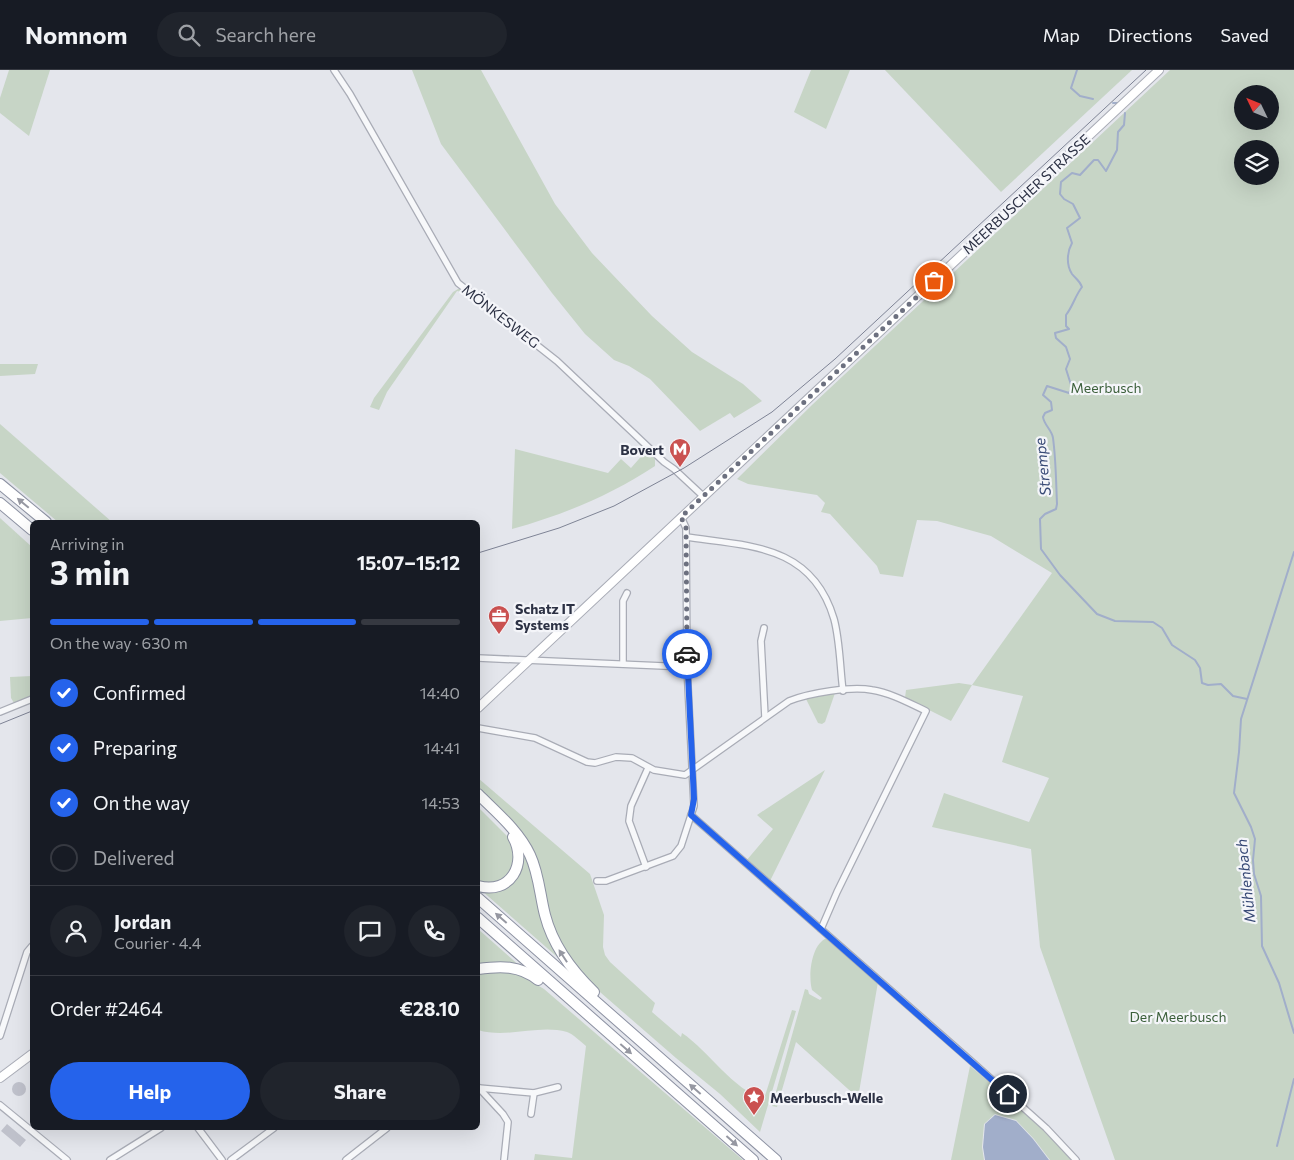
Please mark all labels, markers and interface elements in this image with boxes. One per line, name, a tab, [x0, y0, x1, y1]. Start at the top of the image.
search box	[157, 12, 507, 57]
text: Nomnom	[25, 20, 127, 49]
icon: search	[175, 21, 203, 49]
text: Search here	[215, 23, 316, 46]
text: Map	[1043, 24, 1080, 46]
text: Directions	[1108, 24, 1192, 46]
text: Saved	[1220, 24, 1269, 46]
north arrow	[1234, 85, 1279, 130]
map controls	[1234, 85, 1279, 185]
street label: MEERBUSCHER STRASSE	[959, 130, 1093, 258]
button: layers	[1234, 140, 1279, 185]
pin	[913, 260, 955, 302]
icon: bag	[920, 267, 948, 295]
street label: MÖNKESWEG	[459, 280, 543, 352]
park label: Meerbusch	[1070, 379, 1142, 396]
metro station icon: Bovert	[668, 437, 692, 468]
water label: Strempe	[1030, 437, 1054, 497]
place label: Bovert	[620, 441, 664, 458]
one-way arrow	[17, 498, 30, 509]
text: Arriving in	[50, 534, 124, 553]
text: 15:07–15:12	[357, 551, 460, 574]
text: 3 min	[50, 552, 130, 592]
place label: Schatz IT Systems	[515, 600, 575, 633]
office icon: Schatz IT Systems	[487, 604, 511, 635]
courier	[662, 629, 712, 679]
text: On the way · 630 m	[50, 633, 188, 652]
icon: car	[673, 640, 701, 668]
icon: check	[50, 679, 78, 707]
text: Confirmed	[93, 681, 186, 704]
text: 14:40	[420, 683, 460, 702]
icon: check	[50, 734, 78, 762]
text: Preparing	[93, 736, 177, 759]
text: 14:41	[424, 738, 460, 757]
icon: check	[50, 789, 78, 817]
text: On the way	[93, 791, 190, 814]
text: 14:53	[421, 793, 460, 812]
water label: Mühlenbach	[1232, 838, 1258, 924]
text: Delivered	[93, 846, 174, 869]
button: person	[50, 905, 102, 957]
button: chat	[344, 905, 396, 957]
button: phone	[408, 905, 460, 957]
text: Jordan	[114, 910, 171, 933]
one-way arrow	[494, 913, 507, 924]
text: Courier · 4.4	[114, 933, 201, 952]
one-way arrow	[558, 949, 568, 963]
text: Order #2464	[50, 997, 163, 1020]
text: €28.10	[400, 997, 460, 1020]
park label: Der Meerbusch	[1129, 1008, 1227, 1025]
one-way arrow	[619, 1043, 631, 1055]
button: Help	[50, 1062, 250, 1120]
button: Share	[260, 1062, 460, 1120]
pin	[987, 1073, 1029, 1115]
icon: home	[994, 1080, 1022, 1108]
one-way arrow	[690, 1083, 702, 1095]
place icon: Meerbusch-Welle	[742, 1085, 766, 1116]
place label: Meerbusch-Welle	[770, 1089, 883, 1106]
one-way arrow	[725, 1136, 738, 1147]

